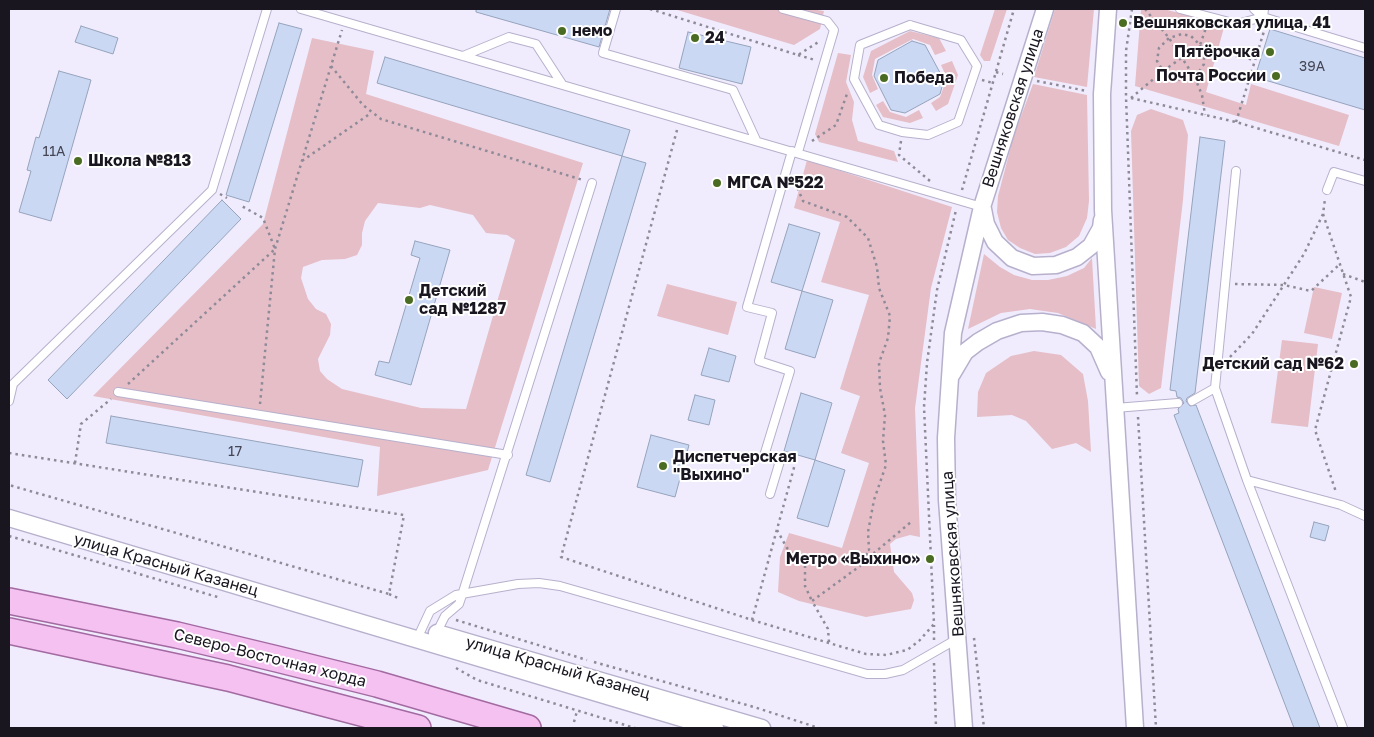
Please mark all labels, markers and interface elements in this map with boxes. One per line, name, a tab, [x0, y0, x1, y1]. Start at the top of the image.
place label: Вешняковская улица, 41	[1133, 13, 1330, 33]
marker: Вешняковская улица, 41	[1117, 17, 1129, 29]
place label: немо	[572, 21, 612, 41]
marker: немо	[556, 25, 568, 37]
street label: Вешняковская улица	[978, 26, 1048, 190]
place label: 24	[705, 28, 725, 48]
marker: 24	[689, 32, 701, 44]
place label: Пятёрочка	[1174, 42, 1260, 62]
marker: Пятёрочка	[1264, 46, 1276, 58]
house number: 39А	[1299, 59, 1325, 75]
place label: Почта России	[1156, 66, 1266, 86]
place label: Победа	[894, 68, 954, 88]
marker: Почта России	[1270, 70, 1282, 82]
marker: Победа	[878, 72, 890, 84]
house number: 11А	[43, 144, 65, 160]
place label: Школа №813	[88, 151, 191, 171]
marker: Школа №813	[72, 155, 84, 167]
place label: МГСА №522	[727, 173, 823, 193]
marker: МГСА №522	[711, 177, 723, 189]
place label: Детский сад №1287	[419, 281, 506, 319]
marker: Детский сад №1287	[403, 294, 415, 306]
place label: Детский сад №62	[1202, 354, 1344, 374]
marker: Детский сад №62	[1348, 358, 1360, 370]
house number: 17	[228, 444, 242, 460]
place label: Диспетчерская "Выхино"	[673, 447, 797, 485]
marker: Диспетчерская "Выхино"	[657, 460, 669, 472]
street label: Вешняковская улица	[938, 470, 968, 638]
street label: улица Красный Казанец	[71, 529, 261, 601]
place label: Метро «Выхино»	[786, 549, 920, 569]
marker: Метро «Выхино»	[924, 553, 936, 565]
street label: Северо-Восточная хорда	[172, 625, 368, 691]
street label: улица Красный Казанец	[463, 632, 653, 704]

